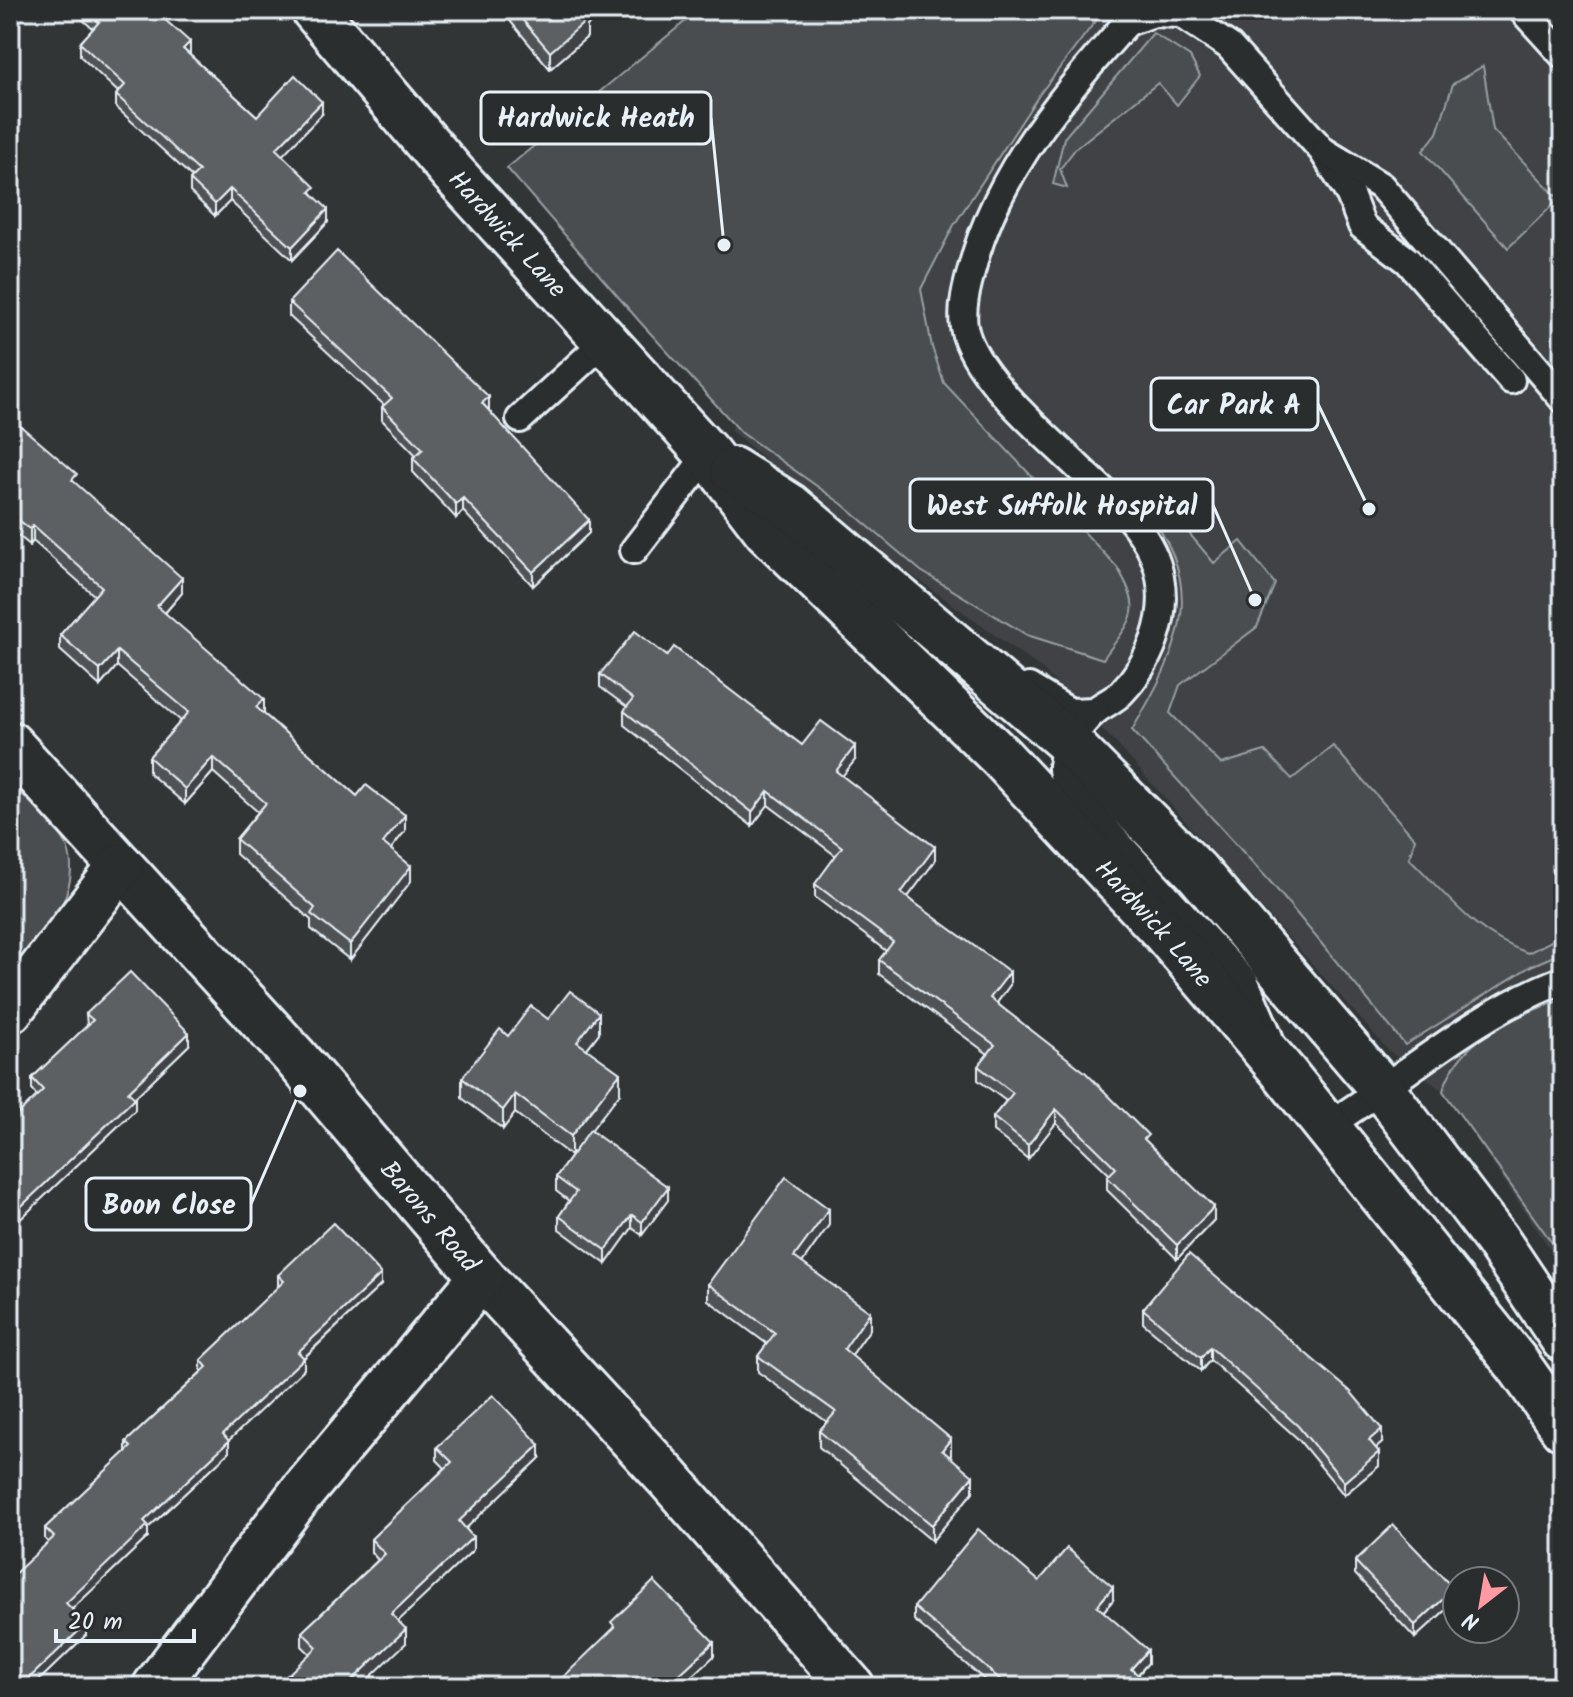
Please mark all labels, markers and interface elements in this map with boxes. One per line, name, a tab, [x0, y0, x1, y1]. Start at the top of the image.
callout: Hardwick Heath	[481, 92, 711, 144]
text: Hardwick Heath	[497, 97, 695, 142]
street label: Hardwick Lane	[437, 161, 576, 309]
callout: Car Park A	[1151, 378, 1318, 430]
text: Car Park A	[1167, 384, 1301, 429]
callout: West Suffolk Hospital	[910, 479, 1213, 531]
text: West Suffolk Hospital	[926, 485, 1198, 530]
street label: Hardwick Lane	[1083, 850, 1222, 998]
street label: Barons Road	[368, 1152, 490, 1284]
callout: Boon Close	[86, 1178, 251, 1230]
text: Boon Close	[102, 1184, 236, 1229]
north arrow	[1441, 1565, 1521, 1645]
scale bar	[56, 1593, 194, 1643]
text: N	[1457, 1601, 1487, 1639]
text: 20 m	[68, 1603, 123, 1642]

